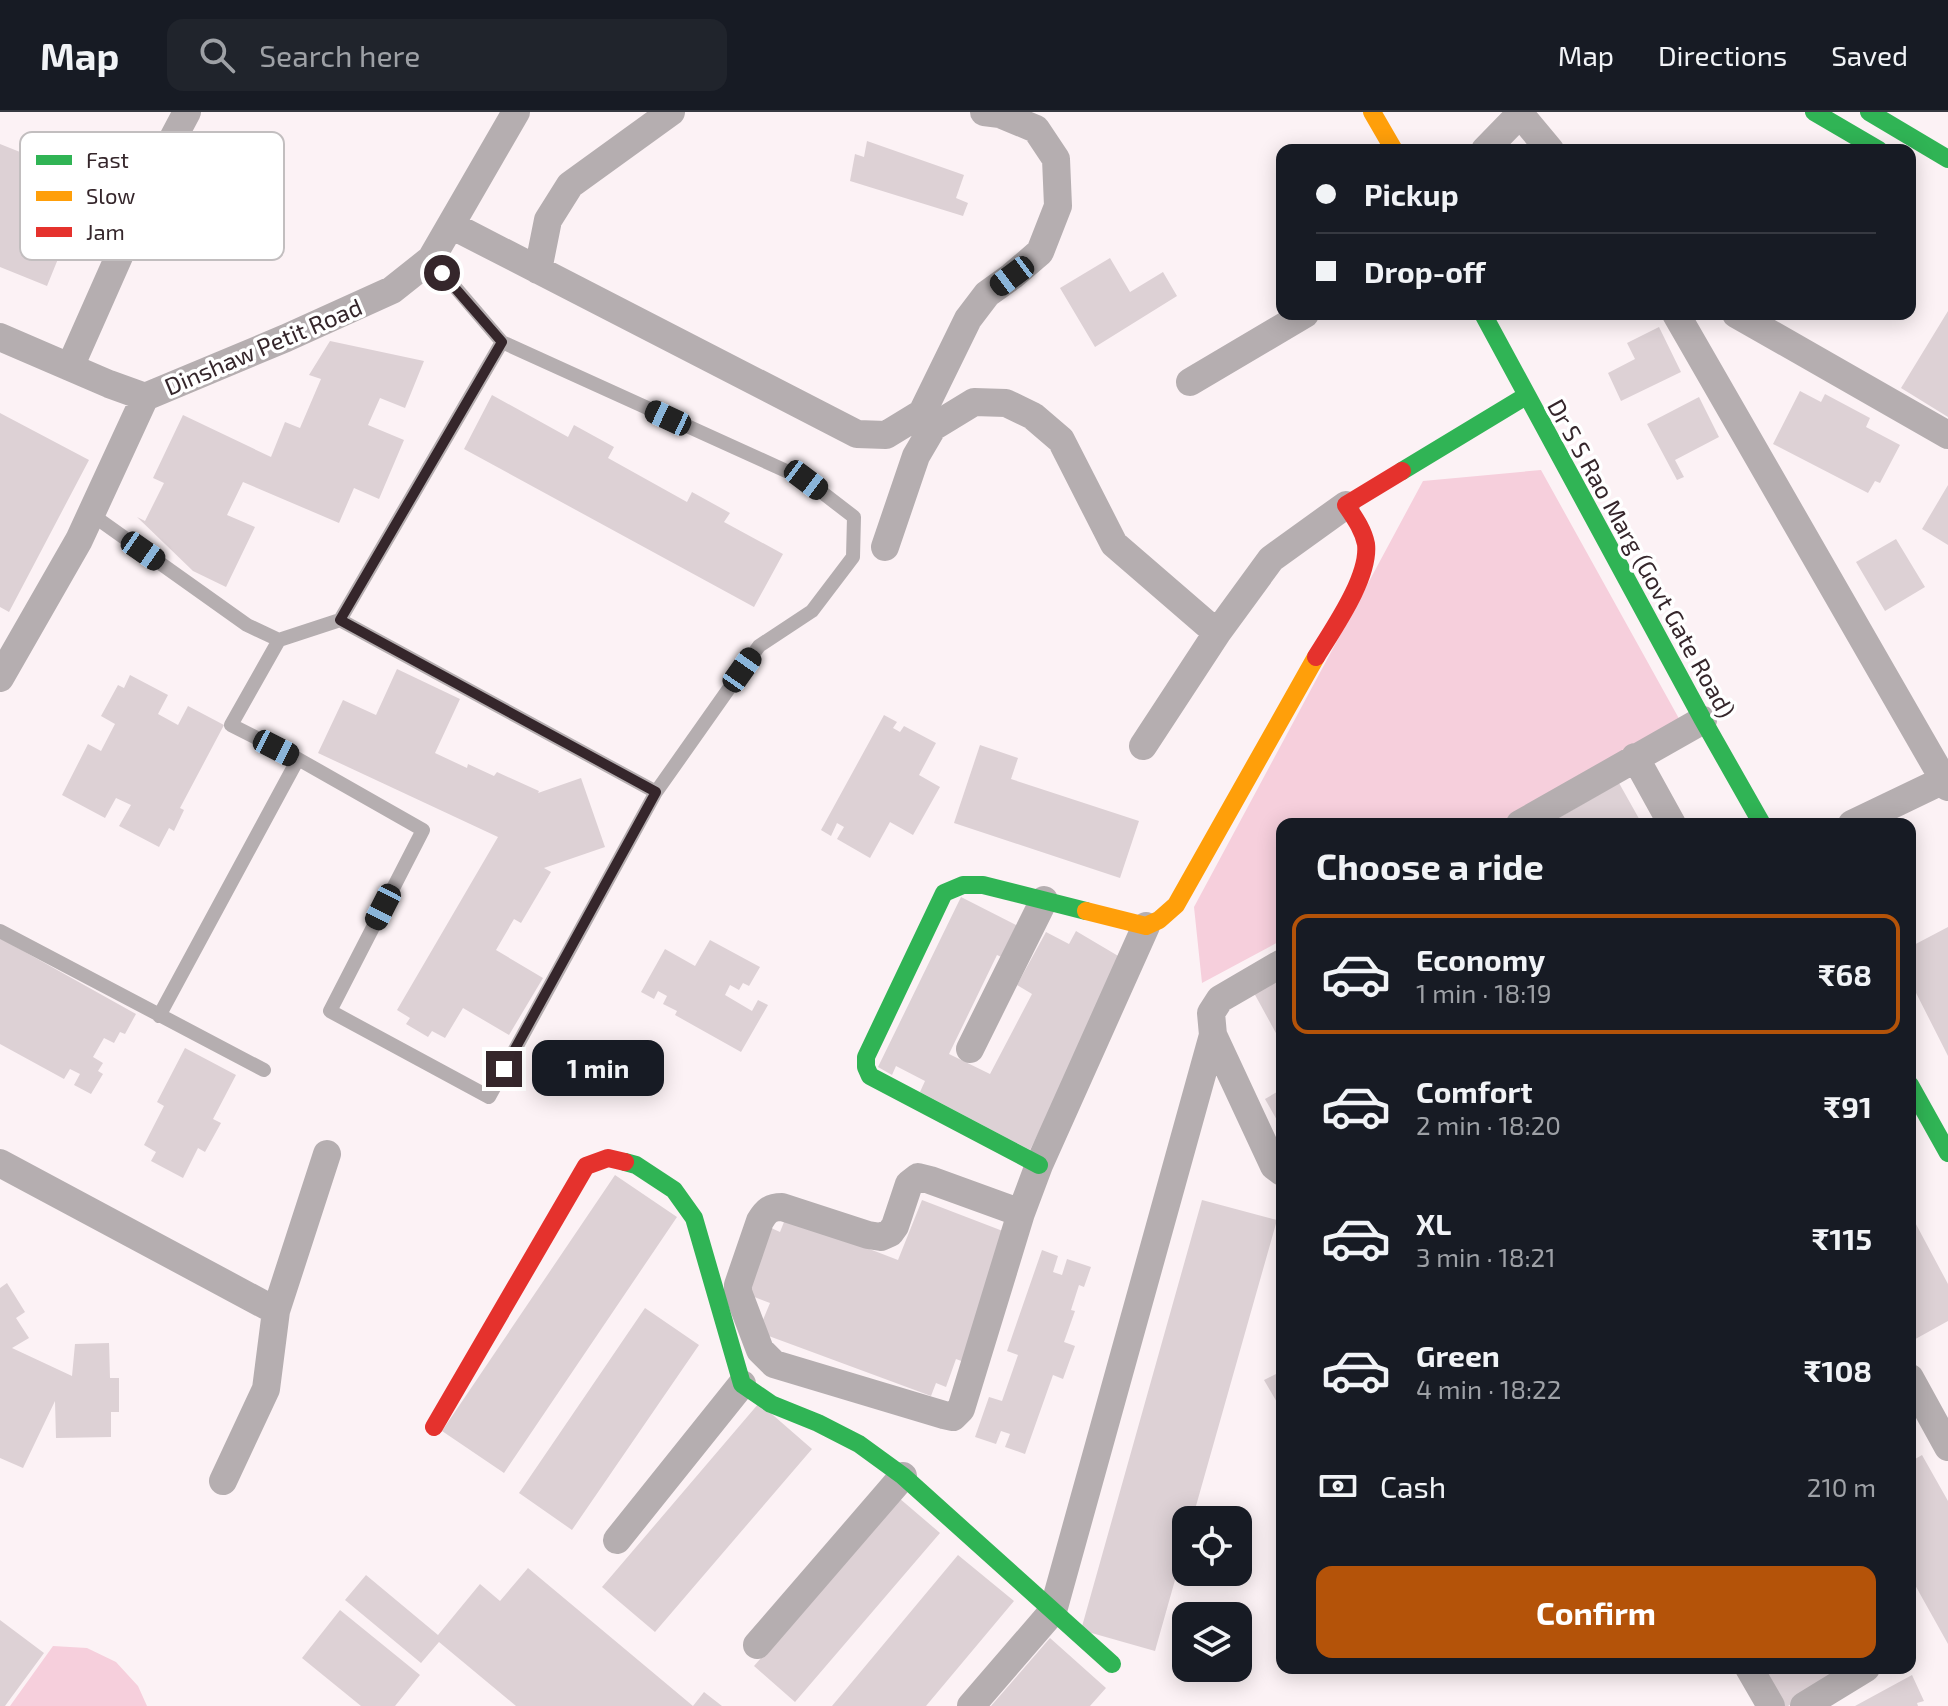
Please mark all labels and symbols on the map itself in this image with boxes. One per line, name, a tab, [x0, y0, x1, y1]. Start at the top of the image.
legend	[20, 132, 284, 260]
text: Fast	[86, 146, 129, 172]
text: Slow	[86, 182, 135, 208]
text: Jam	[86, 218, 125, 244]
car	[986, 252, 1038, 300]
route start	[424, 255, 460, 291]
street label: Dinshaw Petit Road	[160, 291, 366, 401]
street label: Dr S S Rao Marg (Govt Gate Road)	[1542, 394, 1742, 722]
car	[641, 397, 695, 439]
car	[780, 456, 832, 504]
car	[116, 527, 170, 575]
car	[718, 643, 766, 697]
car	[249, 726, 303, 770]
car	[361, 880, 405, 934]
callout: 1 min	[532, 1041, 664, 1097]
route end	[486, 1051, 522, 1087]

